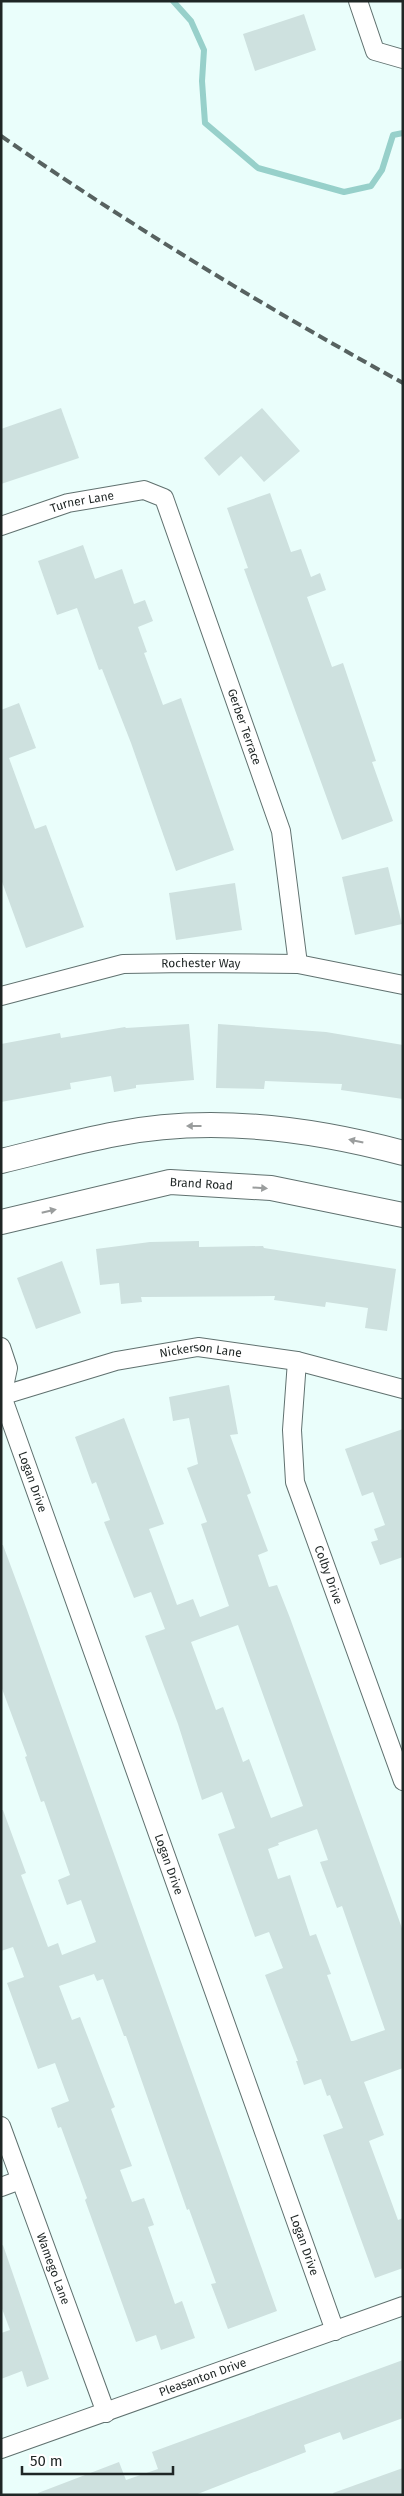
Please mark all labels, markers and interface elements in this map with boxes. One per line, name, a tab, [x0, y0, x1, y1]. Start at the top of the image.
street label: Turner Lane	[48, 488, 115, 516]
street label: Gerber Terrace	[225, 687, 264, 767]
street label: Rochester Way	[161, 956, 241, 970]
one-way arrow	[186, 1122, 202, 1130]
one-way arrow	[348, 1137, 363, 1145]
street label: Brand Road	[169, 1175, 233, 1193]
one-way arrow	[252, 1184, 268, 1192]
one-way arrow	[41, 1207, 56, 1215]
street label: Nickerson Lane	[158, 1340, 243, 1360]
street label: Logan Drive	[15, 1450, 50, 1514]
street label: Colby Drive	[312, 1544, 346, 1606]
street label: Logan Drive	[152, 1832, 186, 1897]
street label: Logan Drive	[287, 2213, 322, 2277]
street label: Wamego Lane	[34, 2231, 73, 2306]
street label: Pleasanton Drive	[157, 2355, 248, 2399]
scale bar	[22, 2444, 174, 2476]
text: 50 m	[30, 2452, 63, 2470]

